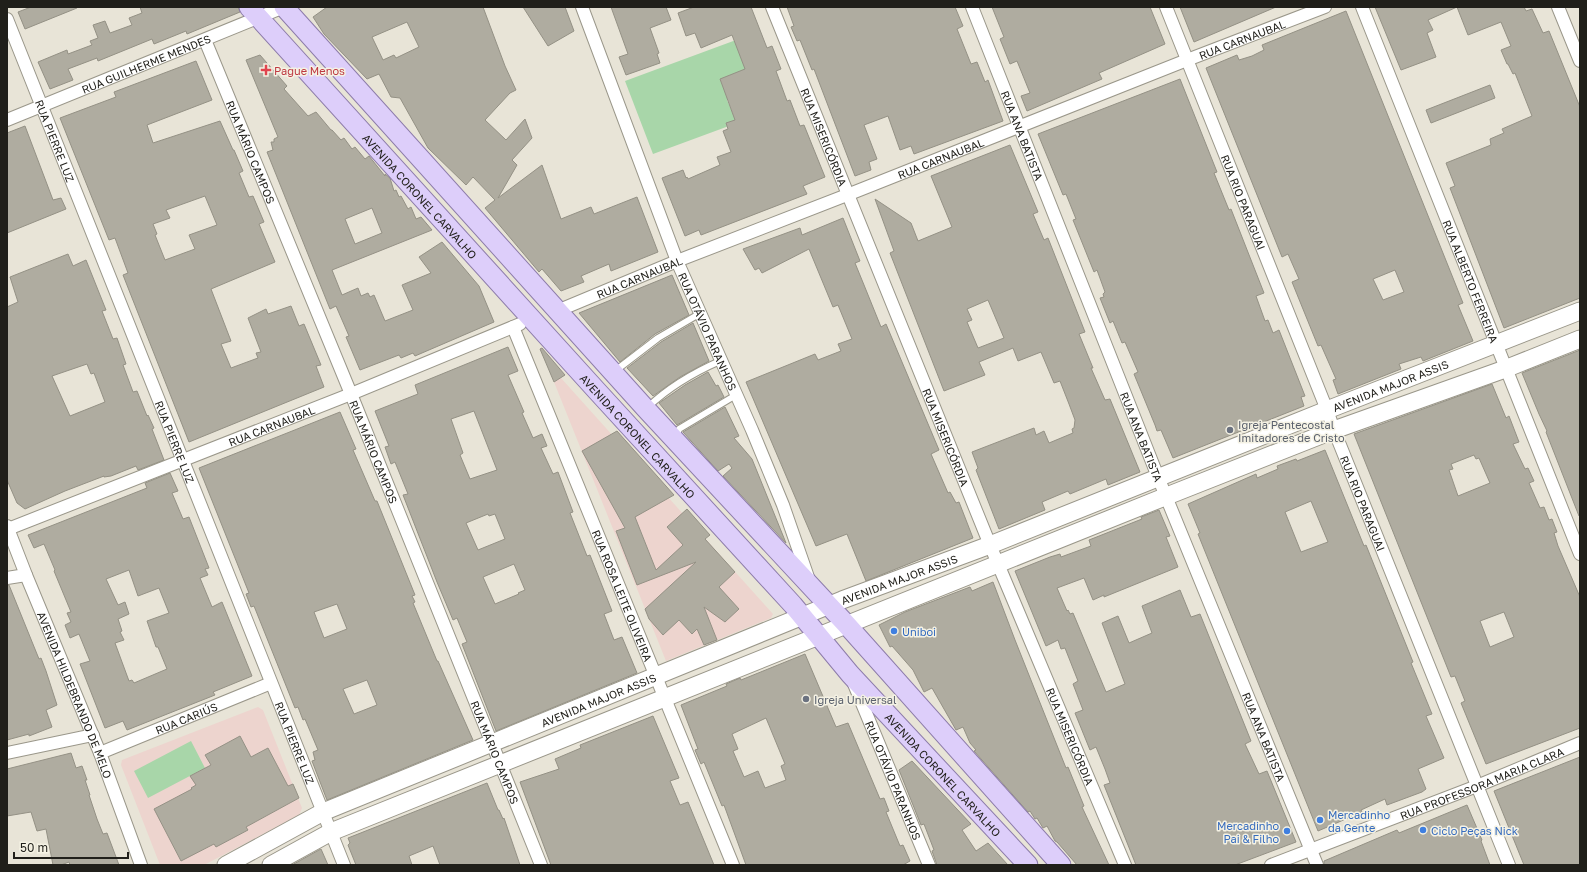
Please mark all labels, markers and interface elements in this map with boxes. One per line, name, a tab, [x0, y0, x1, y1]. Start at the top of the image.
street label: RUA CARNAUBAL	[1197, 16, 1288, 61]
street label: RUA GUILHERME MENDES	[79, 31, 212, 95]
place label: Pague Menos	[274, 64, 345, 77]
marker: Pague Menos	[261, 65, 271, 75]
street label: RUA MISERICÓRDIA	[799, 86, 850, 188]
street label: RUA ANA BATISTA	[999, 89, 1047, 183]
street label: RUA PIERRE LUZ	[33, 98, 78, 184]
street label: RUA MÁRIO CAMPOS	[224, 98, 278, 205]
street label: AVENIDA CORONEL CARVALHO	[360, 131, 480, 261]
street label: RUA CARNAUBAL	[896, 135, 986, 181]
street label: RUA RIO PARAGUAI	[1219, 152, 1269, 252]
street label: RUA ALBERTO FERREIRA	[1441, 218, 1502, 345]
street label: RUA CARNAUBAL	[594, 253, 684, 300]
street label: RUA OTÁVIO PARANHOS	[676, 270, 740, 392]
street label: AVENIDA MAJOR ASSIS	[1330, 357, 1450, 414]
street label: AVENIDA CORONEL CARVALHO	[578, 371, 698, 501]
street label: RUA MISERICÓRDIA	[921, 386, 972, 488]
street label: RUA ANA BATISTA	[1118, 390, 1166, 484]
street label: RUA MÁRIO CAMPOS	[348, 398, 401, 505]
street label: RUA PIERRE LUZ	[153, 399, 198, 485]
street label: RUA CARNAUBAL	[226, 402, 317, 448]
place label: Igreja Pentecostal Imitadores de Cristo	[1238, 418, 1345, 444]
marker: Igreja Pentecostal Imitadores de Cristo	[1225, 425, 1235, 435]
street label: RUA RIO PARAGUAI	[1338, 454, 1388, 553]
street label: RUA ROSA LEITE OLIVEIRA	[590, 528, 656, 664]
street label: AVENIDA MAJOR ASSIS	[839, 551, 959, 606]
street label: AVENIDA HILDEBRANDO DE MELO	[35, 609, 115, 780]
place label: Uniboi	[902, 625, 936, 638]
marker: Uniboi	[889, 626, 899, 636]
street label: AVENIDA MAJOR ASSIS	[539, 670, 658, 729]
street label: RUA MISERICÓRDIA	[1044, 686, 1097, 787]
street label: RUA ANA BATISTA	[1240, 690, 1289, 784]
place label: Igreja Universal	[814, 693, 897, 706]
marker: Igreja Universal	[801, 694, 811, 704]
street label: RUA MÁRIO CAMPOS	[469, 698, 522, 806]
street label: RUA CARIÚS	[153, 699, 219, 736]
street label: RUA PIERRE LUZ	[273, 700, 318, 786]
street label: AVENIDA CORONEL CARVALHO	[883, 710, 1004, 839]
street label: RUA OTÁVIO PARANHOS	[863, 719, 924, 842]
street label: RUA PROFESSORA MARIA CLARA	[1398, 744, 1566, 822]
place label: Mercadinho da Gente	[1328, 808, 1390, 834]
marker: Mercadinho da Gente	[1315, 815, 1325, 825]
place label: Mercadinho Pai & Filho	[1217, 819, 1279, 845]
place label: Ciclo Peças Nick	[1431, 824, 1518, 837]
marker: Ciclo Peças Nick	[1418, 825, 1428, 835]
marker: Mercadinho Pai & Filho	[1282, 826, 1292, 836]
scale bar	[14, 834, 128, 860]
text: 50 m	[20, 840, 48, 855]

